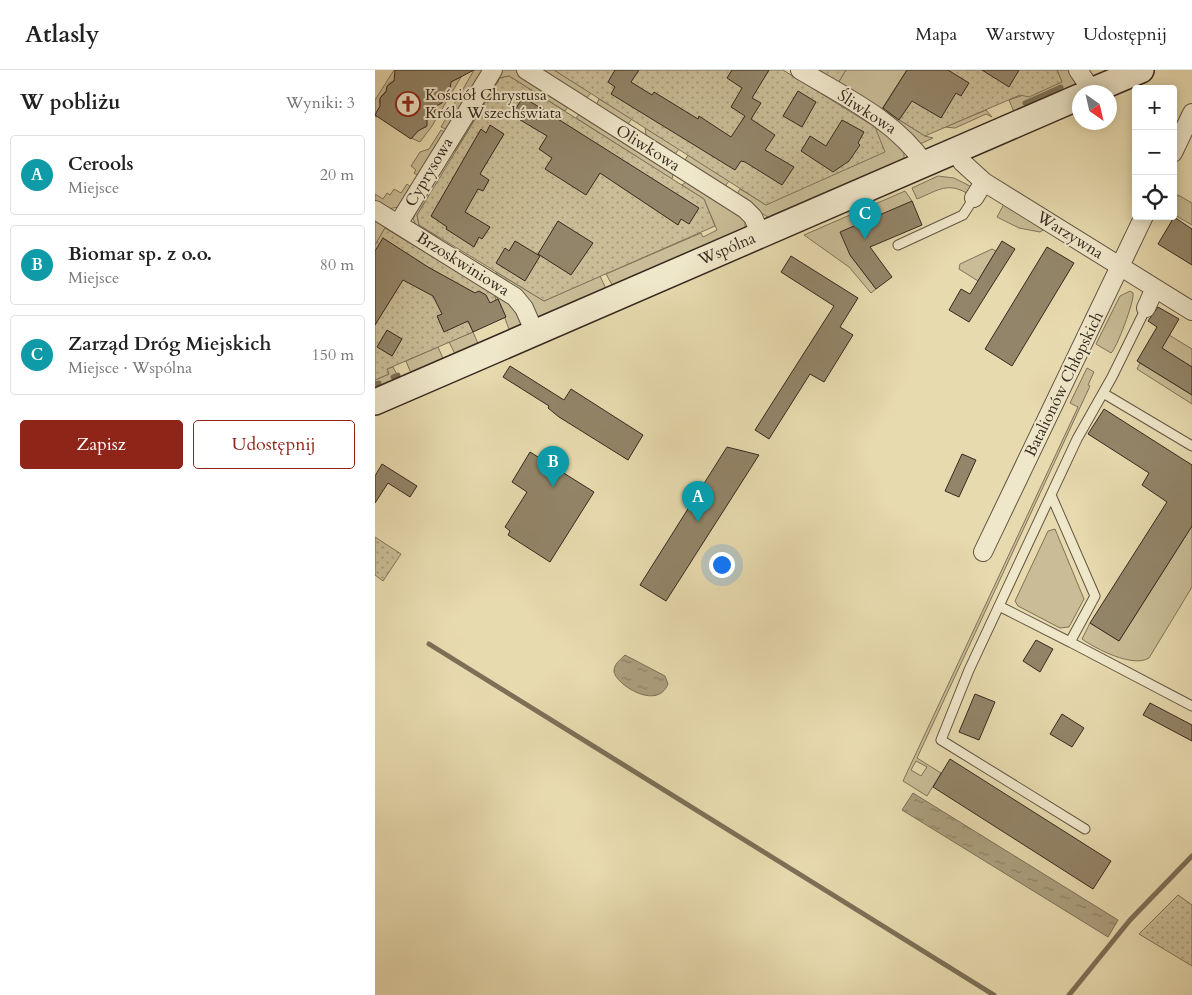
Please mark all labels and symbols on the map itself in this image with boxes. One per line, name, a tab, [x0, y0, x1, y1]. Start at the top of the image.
place label: Kościół Chrystusa Króla Wszechświata	[425, 84, 562, 124]
street label: Śliwkowa	[833, 85, 901, 139]
north arrow	[1072, 85, 1117, 130]
church icon: Kościół Chrystusa Króla Wszechświata	[395, 91, 421, 117]
street label: Oliwkowa	[612, 120, 685, 176]
street label: Cyprysowa	[400, 133, 458, 211]
pin: C	[849, 198, 881, 239]
street label: Warzywna	[1032, 205, 1108, 264]
street label: Brzoskwiniowa	[412, 227, 514, 301]
street label: Wspólna	[694, 227, 759, 271]
street label: Batalionów Chłopskich	[1019, 308, 1109, 460]
pin: B	[537, 446, 569, 487]
pin: A	[682, 481, 714, 522]
your location	[709, 552, 735, 578]

